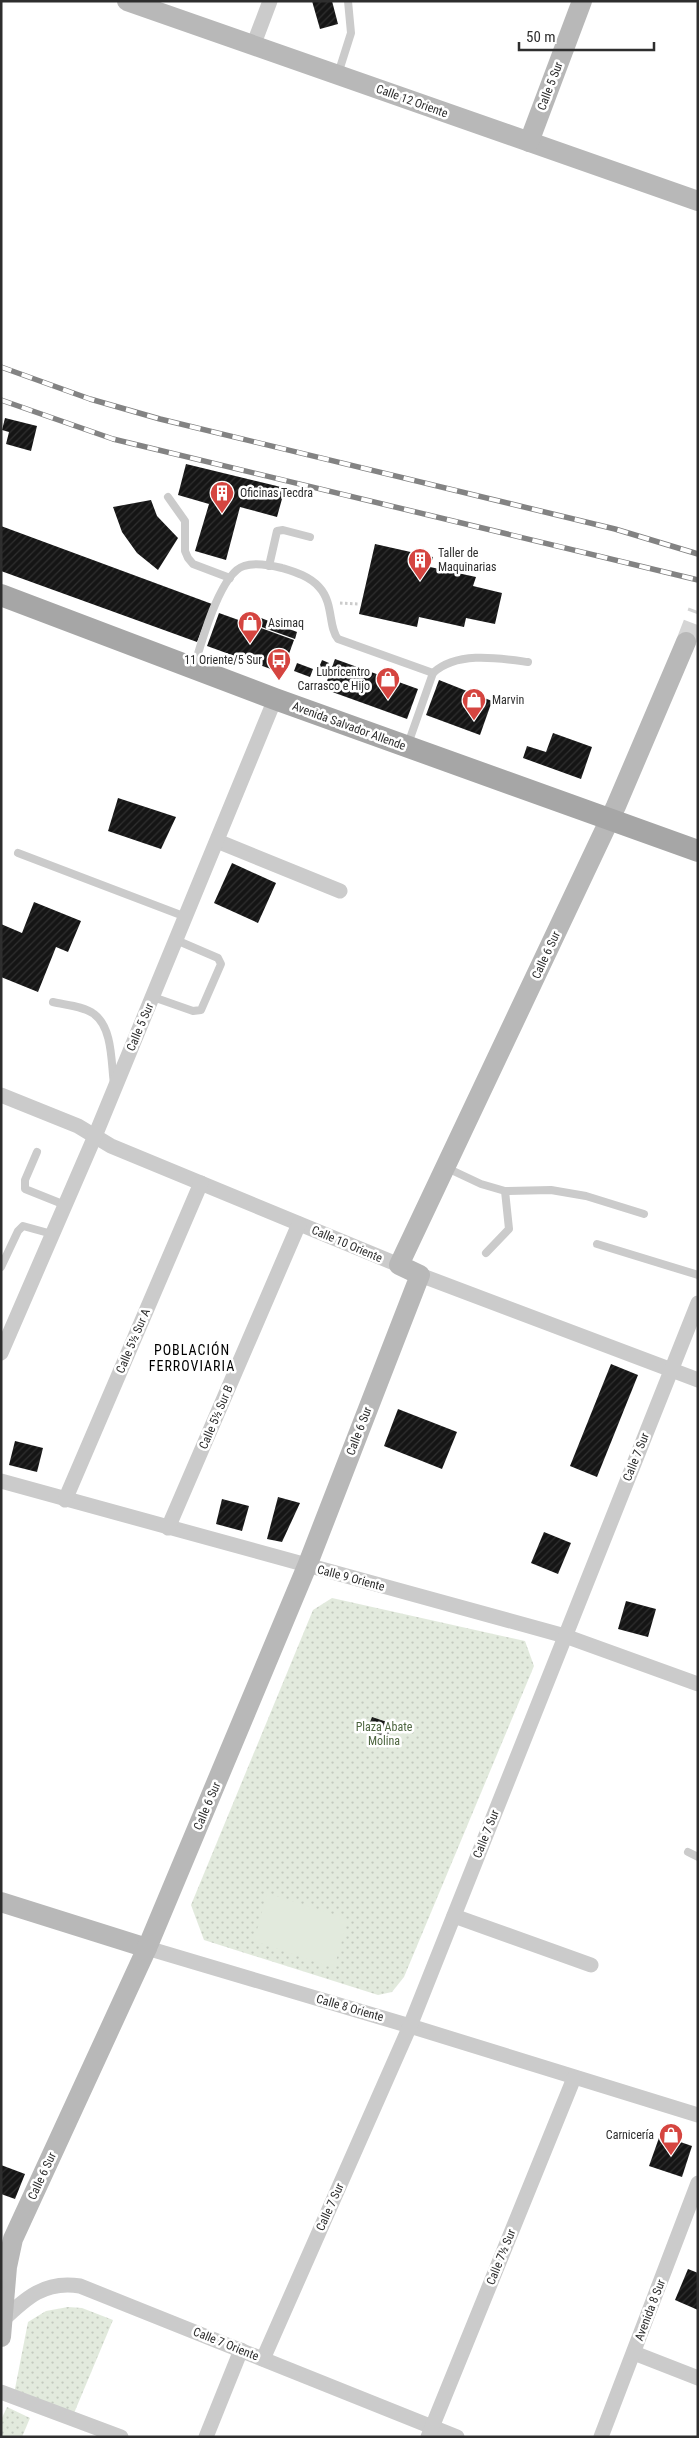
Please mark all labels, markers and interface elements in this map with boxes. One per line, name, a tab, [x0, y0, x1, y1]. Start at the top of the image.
scale bar	[519, 20, 654, 52]
text: 50 m	[526, 28, 556, 46]
street label: Calle 5 Sur	[534, 59, 566, 112]
street label: Calle 12 Oriente	[374, 82, 450, 121]
building icon: Oficinas Tecdra	[209, 480, 235, 514]
place label: Oficinas Tecdra	[240, 486, 313, 500]
place label: Taller de Maquinarias	[438, 546, 497, 574]
building icon: Taller de Maquinarias	[407, 547, 433, 581]
shop icon: Asimaq	[237, 610, 263, 644]
place label: Asimaq	[268, 616, 304, 630]
bus stop icon: 11 Oriente/5 Sur	[266, 647, 292, 681]
place label: 11 Oriente/5 Sur	[184, 653, 262, 667]
place label: Lubricentro Carrasco e Hijo	[298, 665, 370, 693]
shop icon: Lubricentro Carrasco e Hijo	[375, 666, 401, 700]
shop icon: Marvin	[461, 687, 487, 721]
place label: Marvin	[492, 693, 524, 707]
street label: Avenida Salvador Allende	[290, 699, 408, 753]
street label: Calle 6 Sur	[529, 929, 563, 981]
street label: Calle 5 Sur	[124, 1001, 157, 1053]
street label: Calle 10 Oriente	[310, 1223, 385, 1265]
street label: Calle 5½ Sur A	[113, 1307, 153, 1375]
district label: POBLACIÓN FERROVIARIA	[149, 1341, 235, 1374]
street label: Calle 5½ Sur B	[196, 1383, 236, 1451]
street label: Calle 6 Sur	[343, 1404, 375, 1457]
street label: Calle 7 Sur	[620, 1431, 652, 1483]
street label: Calle 9 Oriente	[316, 1562, 387, 1594]
park label: Plaza Abate Molina	[356, 1720, 413, 1748]
street label: Calle 6 Sur	[191, 1780, 224, 1832]
street label: Calle 7 Sur	[470, 1808, 502, 1860]
street label: Calle 8 Oriente	[315, 1992, 386, 2024]
shop icon: Carnicería	[658, 2122, 684, 2156]
place label: Carnicería	[606, 2128, 654, 2142]
street label: Calle 6 Sur	[25, 2150, 59, 2202]
street label: Calle 7 Sur	[313, 2181, 347, 2233]
street label: Calle 7½ Sur	[483, 2227, 519, 2287]
street label: Avenida 8 Sur	[632, 2277, 668, 2343]
street label: Calle 7 Oriente	[191, 2325, 261, 2364]

